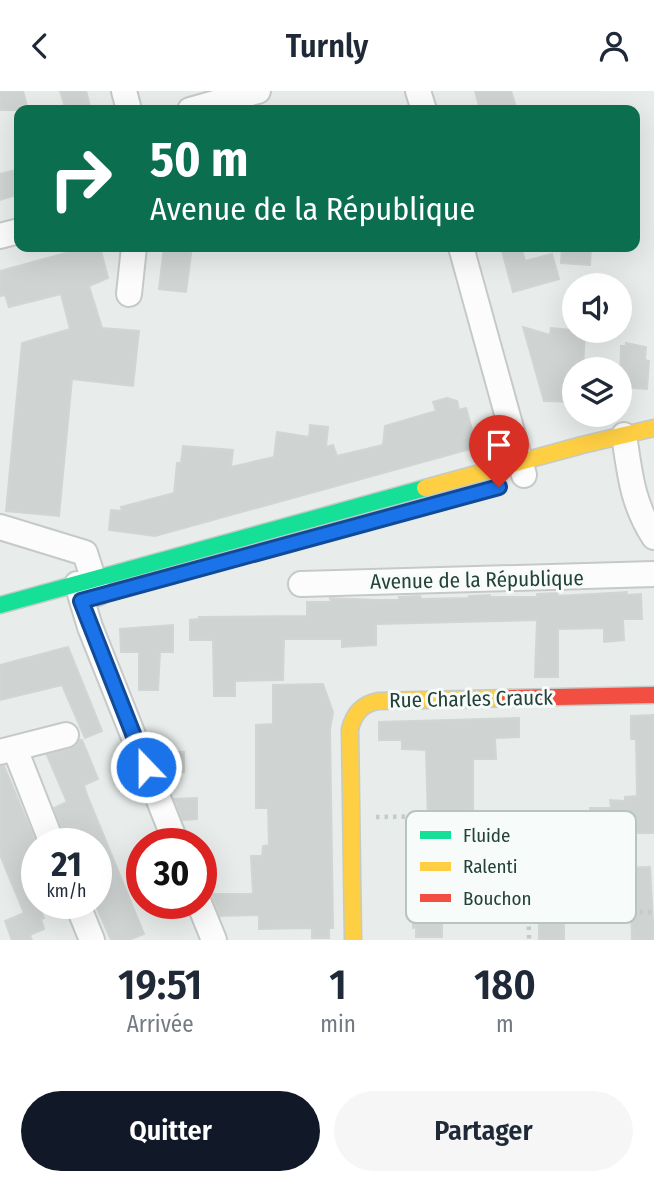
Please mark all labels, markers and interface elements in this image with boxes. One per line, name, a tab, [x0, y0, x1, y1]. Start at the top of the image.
icon: back	[21, 27, 59, 65]
text: Turnly	[286, 27, 368, 65]
icon: person	[595, 27, 633, 65]
text: 50 m	[150, 130, 248, 189]
icon: right	[35, 133, 126, 224]
text: Avenue de la République	[150, 190, 475, 228]
map controls	[562, 273, 632, 427]
button: sound	[562, 273, 632, 343]
button: layers	[562, 357, 632, 427]
pin	[469, 415, 529, 487]
icon: arrive	[480, 426, 518, 464]
street label: Avenue de la République	[370, 565, 584, 595]
street label: Rue Charles Crauck	[389, 685, 553, 713]
position arrow	[109, 730, 183, 804]
legend	[406, 811, 636, 923]
text: Fluide	[463, 824, 510, 847]
speed limit sign: 30	[126, 828, 217, 919]
text: 21	[51, 843, 82, 885]
text: Ralenti	[463, 855, 518, 878]
text: km/h	[46, 880, 87, 902]
text: Bouchon	[463, 887, 531, 910]
text: 19:51	[118, 960, 202, 1010]
text: 1	[329, 960, 347, 1010]
text: 180	[474, 960, 536, 1010]
text: Arrivée	[127, 1010, 194, 1038]
text: min	[320, 1010, 356, 1038]
text: m	[496, 1010, 514, 1038]
button: Quitter	[21, 1091, 320, 1171]
button: Partager	[334, 1091, 633, 1171]

